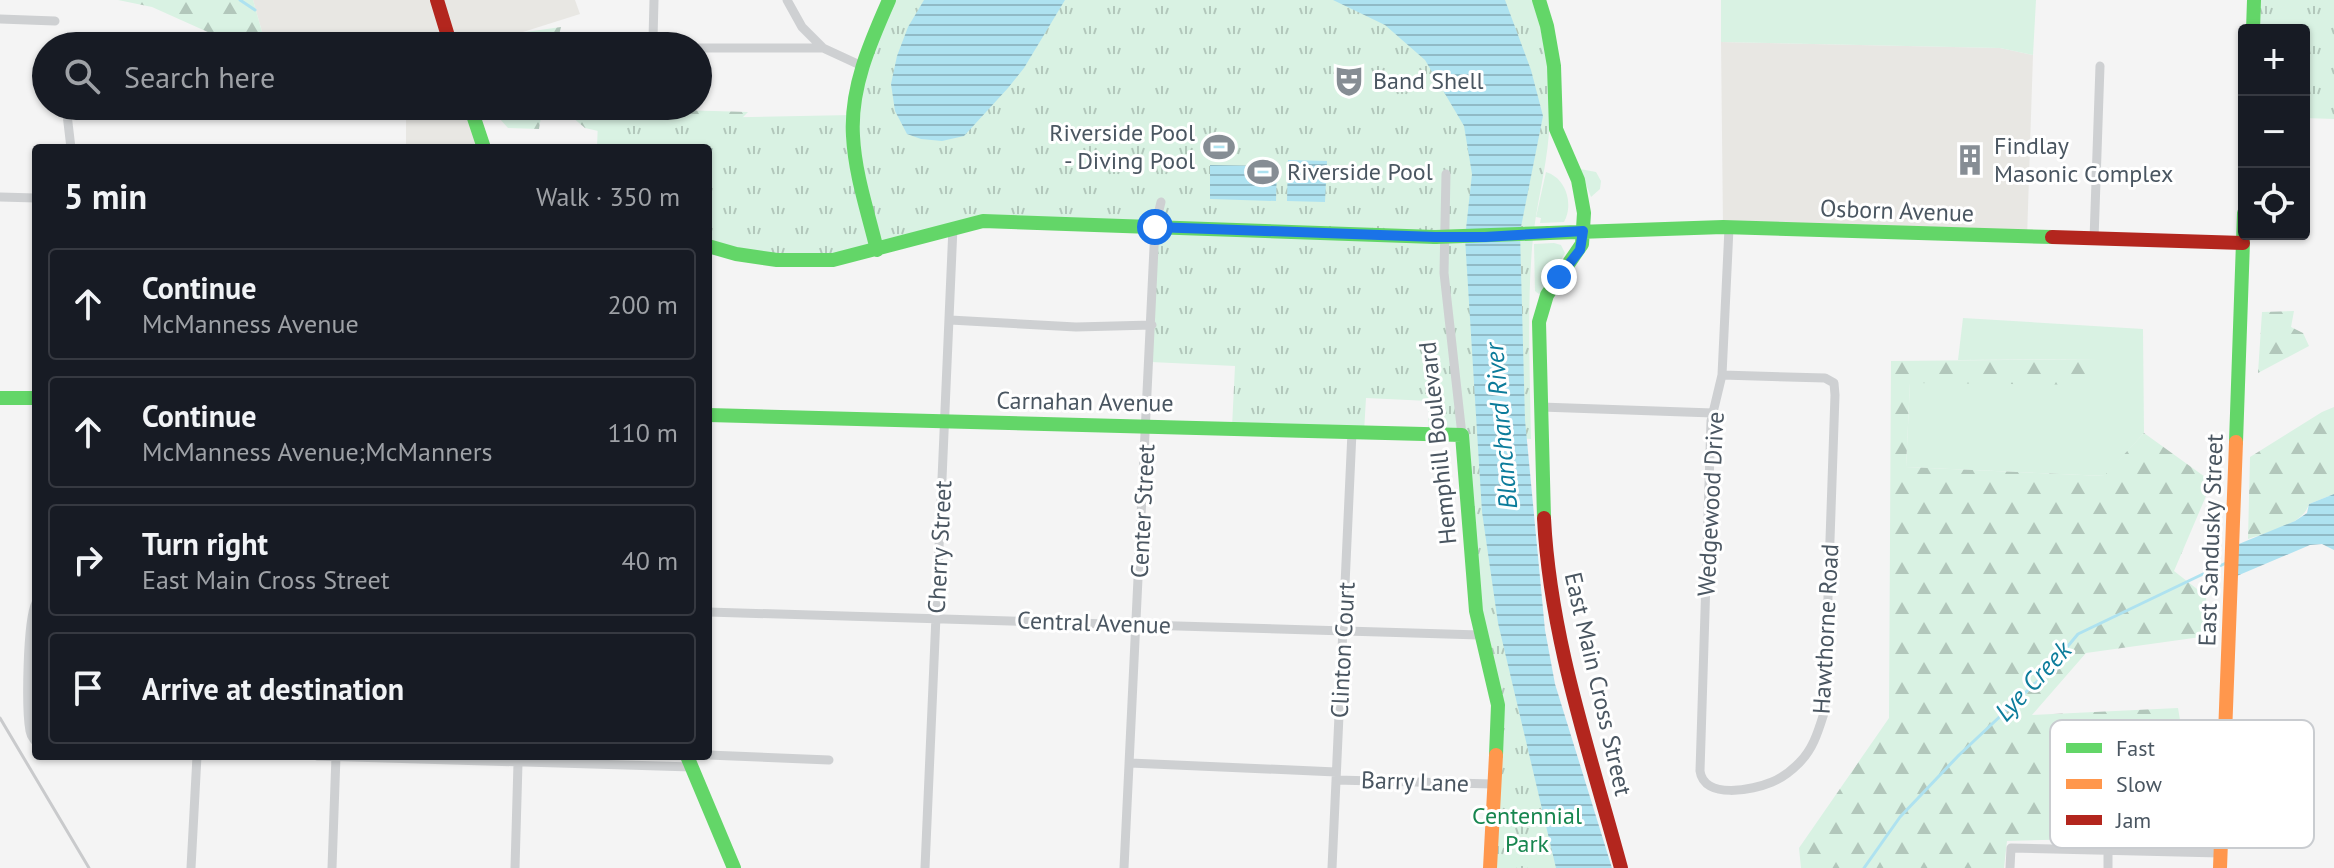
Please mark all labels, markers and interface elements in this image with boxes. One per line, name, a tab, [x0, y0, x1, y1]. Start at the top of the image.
map controls	[2238, 24, 2310, 240]
button: +	[2238, 24, 2310, 96]
search box	[32, 32, 712, 120]
icon: search	[60, 54, 104, 98]
text: Search here	[124, 57, 275, 96]
theatre icon: Band Shell	[1332, 64, 1366, 98]
place label: Band Shell	[1373, 65, 1483, 96]
button: −	[2238, 96, 2310, 168]
place label: Riverside Pool - Diving Pool	[1049, 117, 1195, 176]
sports icon: Riverside Pool - Diving Pool	[1202, 130, 1236, 164]
place label: Findlay Masonic Complex	[1994, 130, 2173, 189]
building icon: Findlay Masonic Complex	[1953, 143, 1987, 177]
sports icon: Riverside Pool	[1246, 155, 1280, 189]
place label: Riverside Pool	[1287, 156, 1433, 187]
button: locate	[2238, 168, 2310, 240]
text: 5 min	[64, 174, 147, 218]
text: Walk · 350 m	[536, 180, 680, 213]
street label: Osborn Avenue	[1819, 192, 1975, 229]
route start	[1137, 209, 1173, 245]
route end	[1541, 259, 1577, 295]
text: Continue	[142, 268, 256, 307]
icon: ahead	[66, 282, 110, 326]
text: 200 m	[607, 288, 678, 321]
text: McManness Avenue	[142, 307, 359, 340]
street label: Hemphill Boulevard	[1411, 340, 1464, 546]
water label: Blanchard River	[1477, 340, 1524, 510]
street label: Carnahan Avenue	[996, 384, 1174, 419]
text: Continue	[142, 396, 256, 435]
icon: ahead	[66, 410, 110, 454]
street label: Wedgewood Drive	[1690, 411, 1731, 597]
text: 110 m	[607, 416, 678, 449]
street label: East Sandusky Street	[2191, 433, 2230, 647]
text: McManness Avenue;McManners	[142, 435, 492, 468]
street label: Center Street	[1124, 443, 1161, 579]
street label: Cherry Street	[921, 480, 958, 614]
text: Turn right	[142, 524, 268, 563]
icon: right	[66, 538, 110, 582]
street label: Hawthorne Road	[1806, 543, 1845, 715]
text: 40 m	[622, 544, 678, 577]
text: East Main Cross Street	[142, 563, 390, 596]
street label: East Main Cross Street	[1558, 569, 1639, 799]
street label: Clinton Court	[1323, 581, 1362, 719]
street label: Central Avenue	[1017, 604, 1172, 641]
water label: Lye Creek	[1987, 633, 2079, 728]
icon: arrive	[66, 666, 110, 710]
text: Arrive at destination	[142, 669, 404, 708]
legend	[2050, 720, 2314, 848]
text: Fast	[2116, 734, 2156, 762]
street label: Barry Lane	[1360, 764, 1470, 799]
text: Slow	[2116, 770, 2162, 798]
park label: Centennial Park	[1472, 800, 1582, 859]
text: Jam	[2115, 806, 2151, 834]

